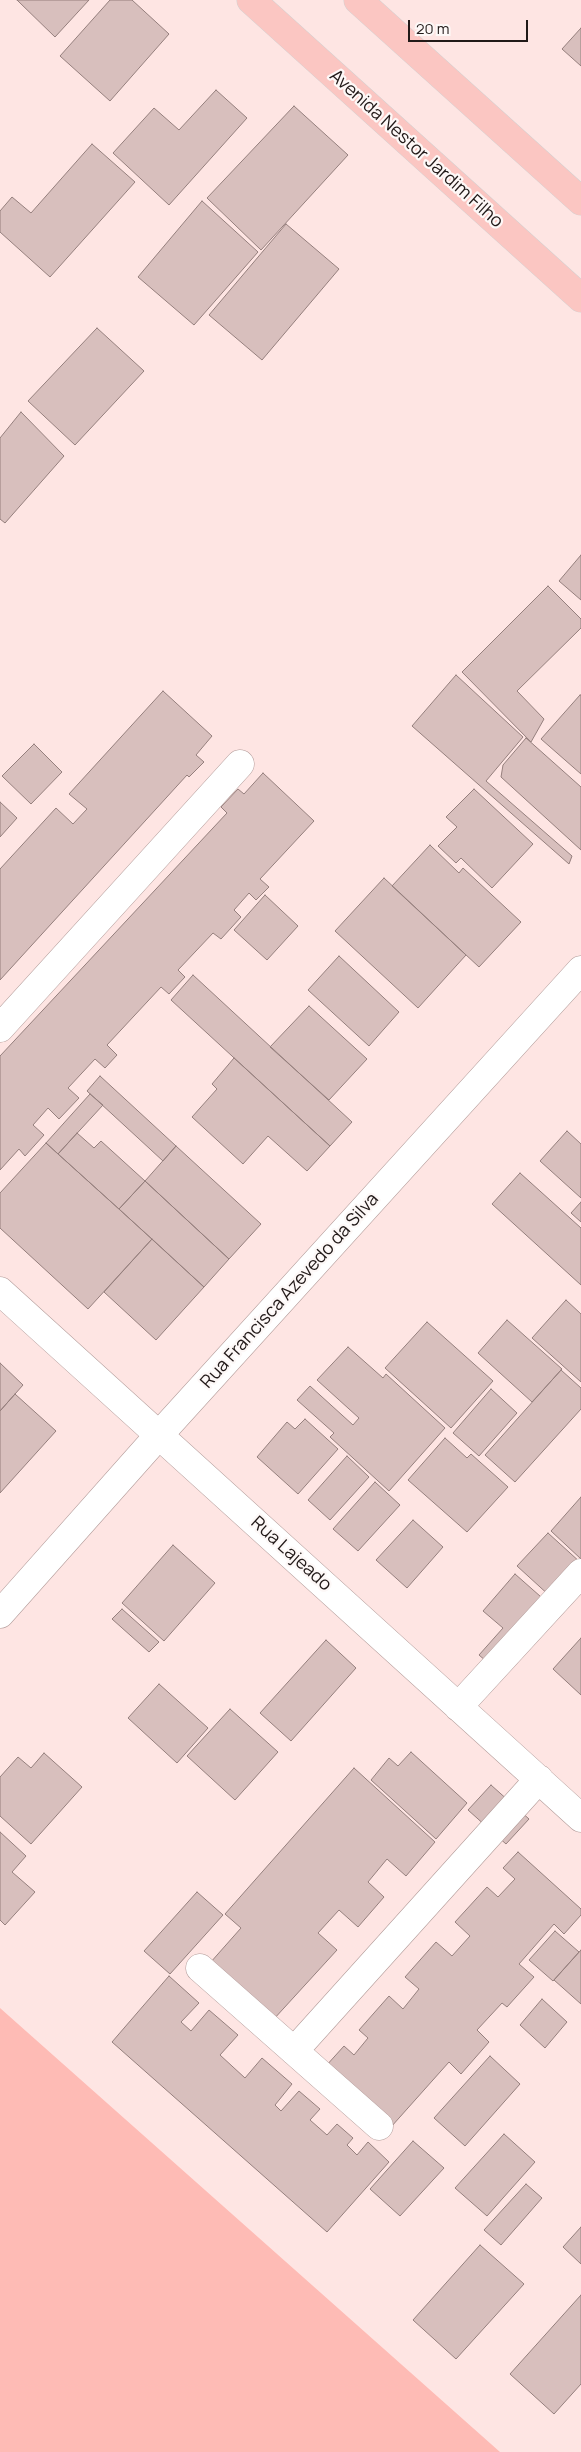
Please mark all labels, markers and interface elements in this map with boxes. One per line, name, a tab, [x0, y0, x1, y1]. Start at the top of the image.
scale bar	[411, 10, 531, 42]
text: 20 m	[416, 18, 449, 39]
street label: Avenida Nestor Jardim Filho	[325, 65, 507, 233]
street label: Rua Francisca Azevedo da Silva	[197, 1189, 383, 1393]
street label: Rua Lajeado	[246, 1512, 336, 1596]

